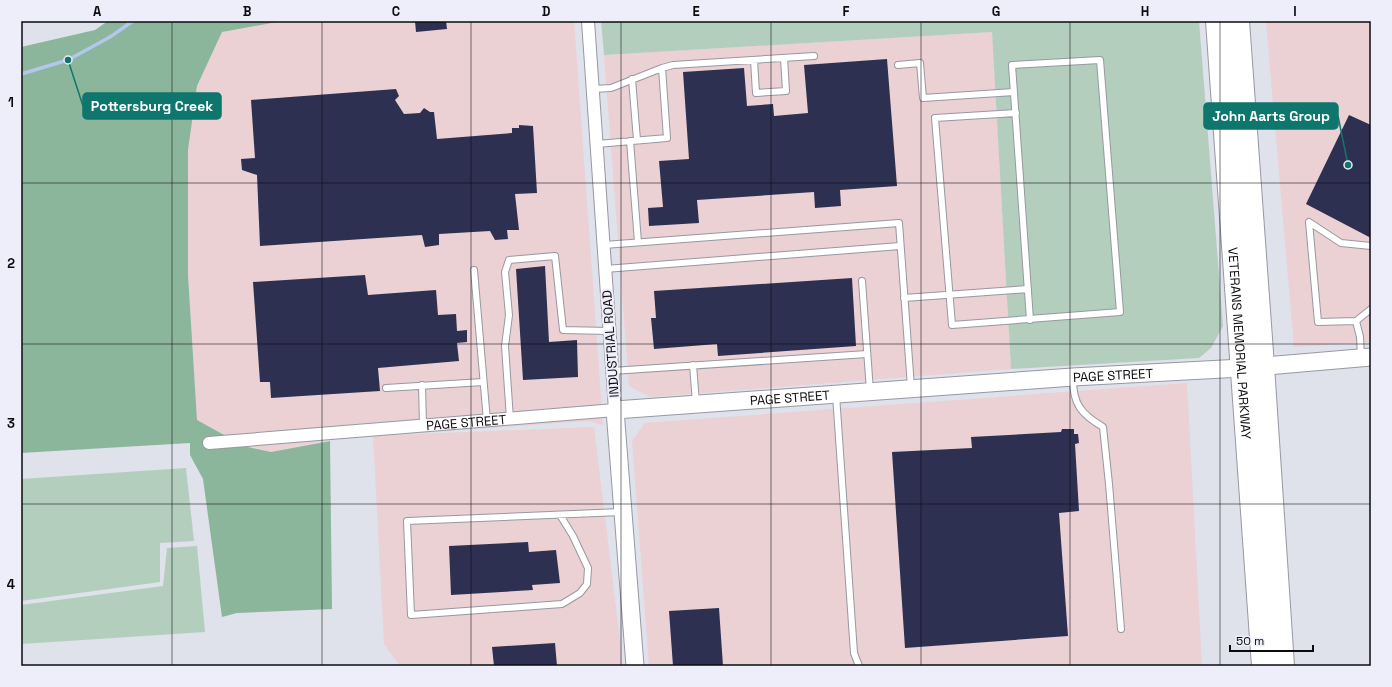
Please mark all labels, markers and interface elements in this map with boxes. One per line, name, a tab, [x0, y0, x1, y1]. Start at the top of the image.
text: A	[93, 3, 102, 20]
text: B	[243, 3, 252, 20]
text: C	[392, 3, 400, 20]
text: D	[542, 3, 551, 20]
text: E	[692, 3, 700, 20]
text: F	[843, 3, 850, 20]
text: G	[992, 3, 1000, 20]
text: H	[1141, 3, 1149, 20]
text: I	[1293, 3, 1297, 20]
callout: Pottersburg Creek	[83, 93, 221, 119]
text: 1	[8, 94, 14, 111]
text: Pottersburg Creek	[91, 97, 213, 115]
callout: John Aarts Group	[1204, 103, 1338, 129]
text: John Aarts Group	[1212, 107, 1330, 125]
street label: VETERANS MEMORIAL PARKWAY	[1224, 247, 1255, 440]
text: 2	[7, 255, 15, 272]
street label: INDUSTRIAL ROAD	[598, 290, 623, 398]
street label: PAGE STREET	[1073, 365, 1154, 386]
street label: PAGE STREET	[749, 387, 831, 409]
street label: PAGE STREET	[426, 411, 507, 434]
text: 3	[7, 415, 15, 432]
text: 4	[7, 576, 15, 593]
scale bar	[1230, 627, 1313, 653]
text: 50 m	[1236, 633, 1264, 649]

